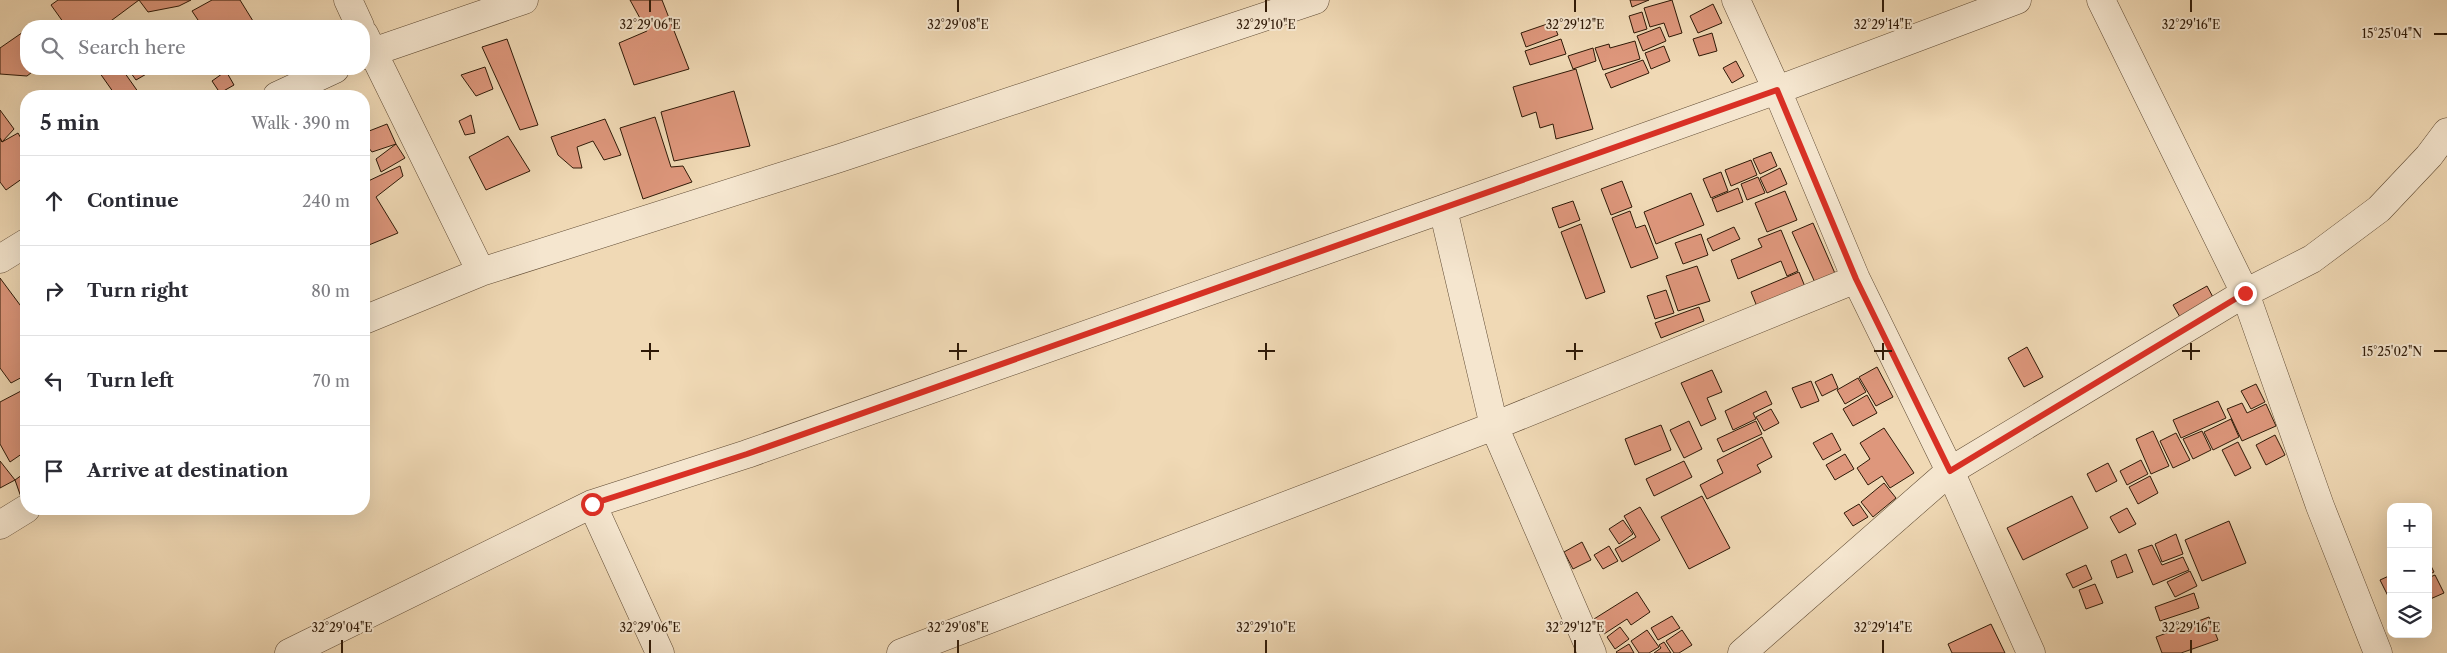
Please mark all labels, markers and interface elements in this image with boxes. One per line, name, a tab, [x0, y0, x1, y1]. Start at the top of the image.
text: 32°29'06"E	[619, 17, 681, 32]
text: 32°29'08"E	[927, 17, 989, 32]
text: 32°29'10"E	[1236, 17, 1296, 32]
text: 32°29'12"E	[1546, 17, 1604, 32]
text: 32°29'14"E	[1854, 17, 1912, 32]
text: 32°29'16"E	[2162, 17, 2220, 32]
search box	[20, 20, 370, 75]
text: 15°25'04"N	[2362, 26, 2422, 41]
icon: search	[38, 34, 66, 62]
text: Search here	[78, 36, 186, 59]
text: 5 min	[40, 110, 100, 135]
text: Walk · 390 m	[251, 113, 350, 133]
icon: ahead	[40, 187, 68, 215]
text: Continue	[87, 189, 179, 212]
text: 240 m	[302, 191, 350, 211]
icon: right	[40, 277, 68, 305]
text: Turn right	[87, 279, 188, 302]
text: 80 m	[311, 281, 350, 301]
route end	[2234, 282, 2257, 305]
text: 15°25'02"N	[2362, 344, 2422, 359]
icon: left	[40, 367, 68, 395]
text: Turn left	[87, 369, 174, 392]
text: 70 m	[313, 371, 350, 391]
icon: arrive	[40, 457, 68, 485]
text: Arrive at destination	[87, 459, 288, 482]
route start	[581, 493, 604, 516]
map controls	[2387, 503, 2432, 638]
button: +	[2387, 503, 2432, 548]
button: −	[2387, 548, 2432, 593]
button: layers	[2387, 593, 2432, 638]
text: 32°29'04"E	[311, 620, 373, 635]
text: 32°29'06"E	[619, 620, 681, 635]
text: 32°29'08"E	[927, 620, 989, 635]
text: 32°29'10"E	[1236, 620, 1296, 635]
text: 32°29'12"E	[1546, 620, 1604, 635]
text: 32°29'14"E	[1854, 620, 1912, 635]
text: 32°29'16"E	[2162, 620, 2220, 635]

